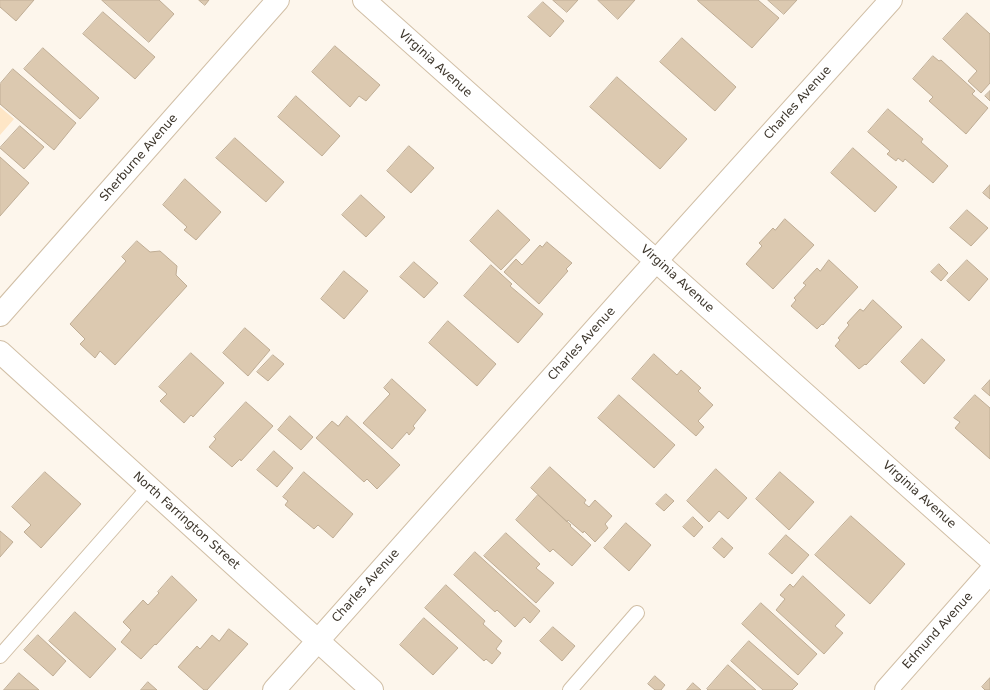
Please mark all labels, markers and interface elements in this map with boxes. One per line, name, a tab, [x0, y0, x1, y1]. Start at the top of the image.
street label: Virginia Avenue	[395, 27, 475, 101]
street label: Charles Avenue	[761, 63, 835, 143]
street label: Sherburne Avenue	[97, 111, 181, 205]
street label: Virginia Avenue	[637, 242, 717, 316]
street label: Charles Avenue	[545, 304, 619, 384]
street label: Virginia Avenue	[879, 458, 959, 532]
street label: North Farrington Street	[130, 469, 242, 573]
street label: Charles Avenue	[329, 546, 403, 626]
street label: Edmund Avenue	[900, 590, 976, 672]

